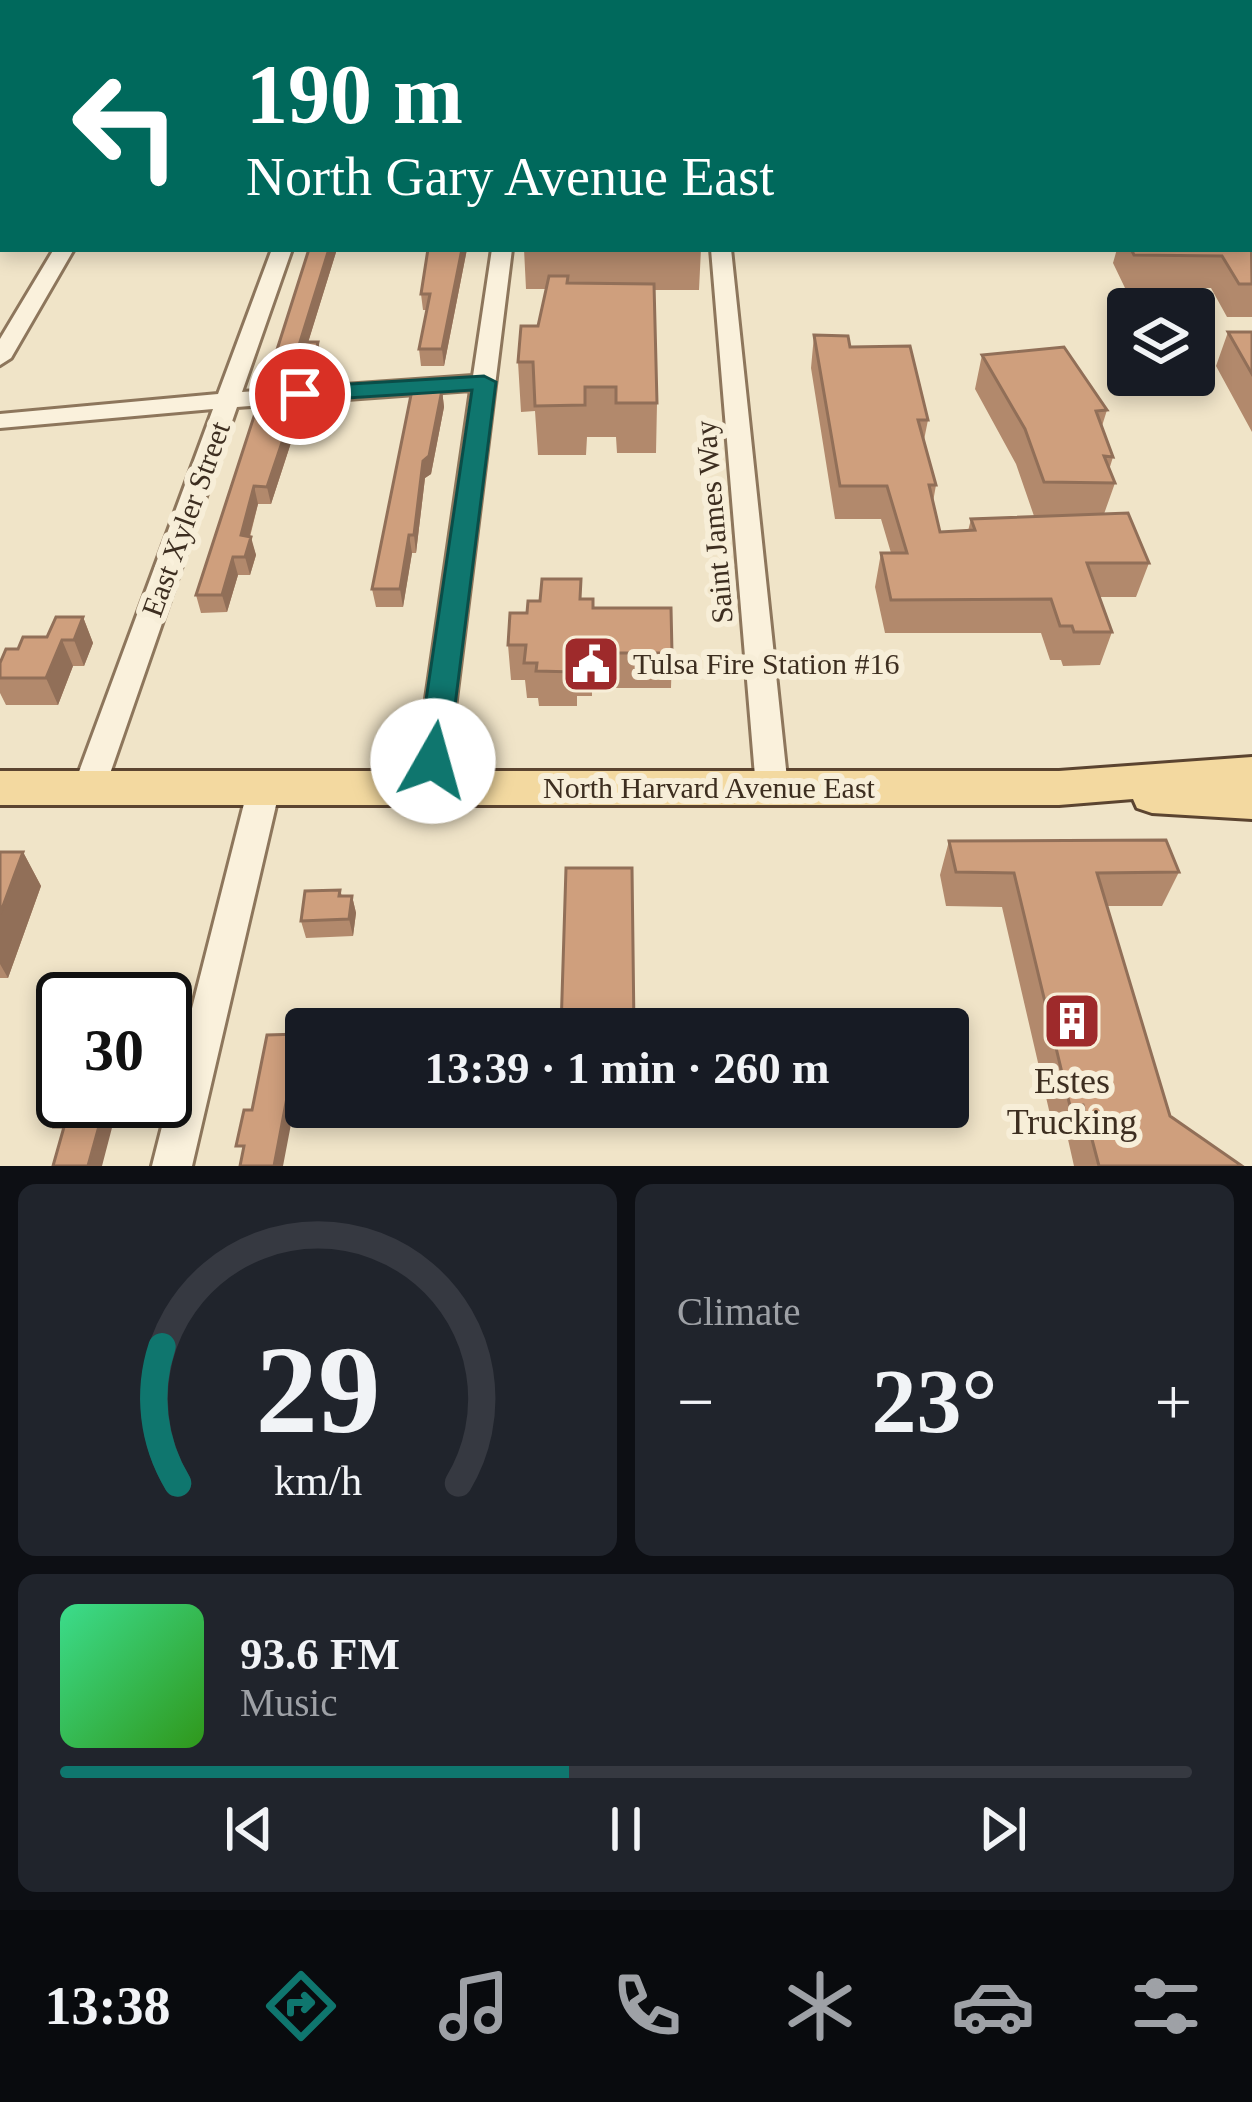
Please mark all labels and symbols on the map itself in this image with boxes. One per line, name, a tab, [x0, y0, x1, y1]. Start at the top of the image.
pin	[249, 343, 351, 445]
street label: East Xyler Street	[135, 416, 236, 621]
street label: Saint James Way	[688, 419, 739, 625]
public building icon: Tulsa Fire Station #16	[560, 633, 622, 695]
place label: Tulsa Fire Station #16	[633, 647, 899, 680]
position arrow	[370, 698, 496, 824]
street label: North Harvard Avenue East	[543, 771, 876, 804]
speed limit sign: 30	[36, 972, 192, 1128]
building icon: Estes Trucking	[1041, 990, 1103, 1052]
place label: Estes Trucking	[1007, 1061, 1137, 1142]

